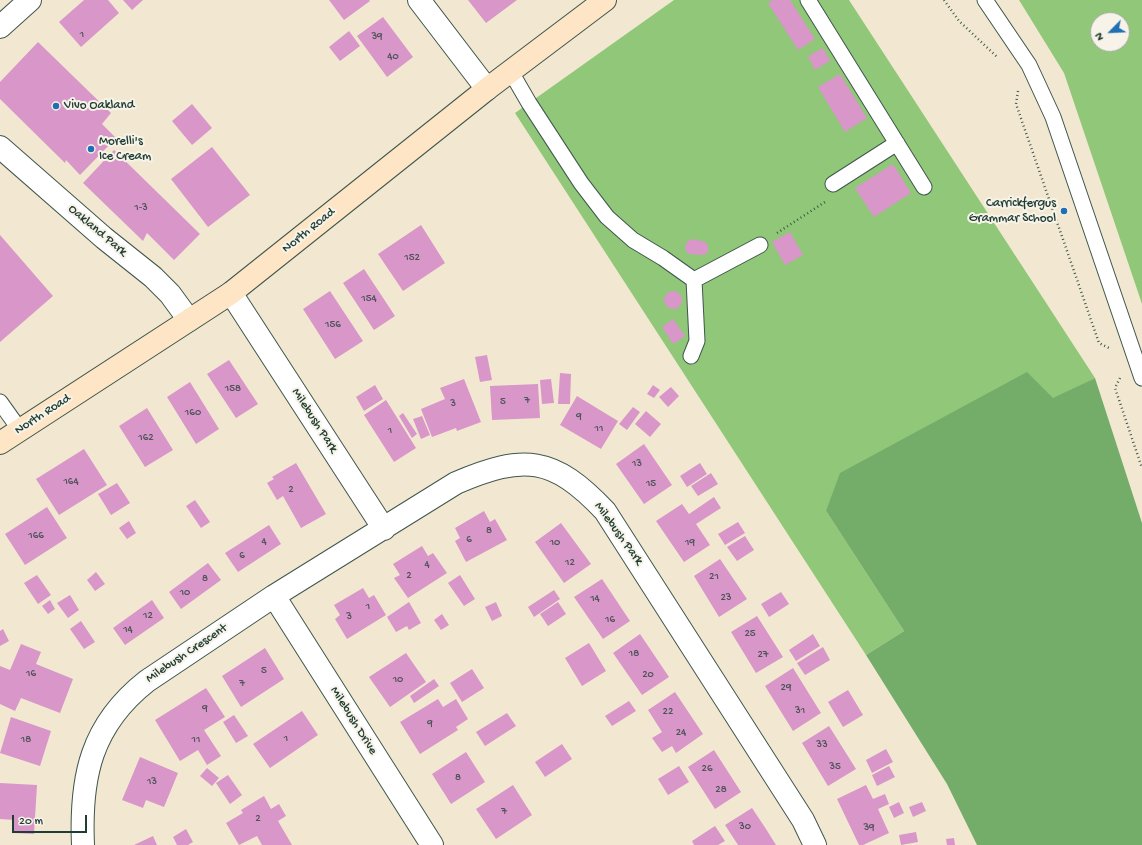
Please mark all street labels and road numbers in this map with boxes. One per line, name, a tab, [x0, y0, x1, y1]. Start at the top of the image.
street label: Oakland Park	[64, 202, 130, 260]
street label: North Road	[279, 205, 339, 257]
street label: Milebush Park	[287, 386, 341, 456]
street label: North Road	[12, 391, 74, 439]
street label: Milebush Park	[590, 499, 646, 569]
street label: Milebush Crescent	[143, 621, 231, 687]
street label: Milebush Drive	[326, 684, 380, 758]

